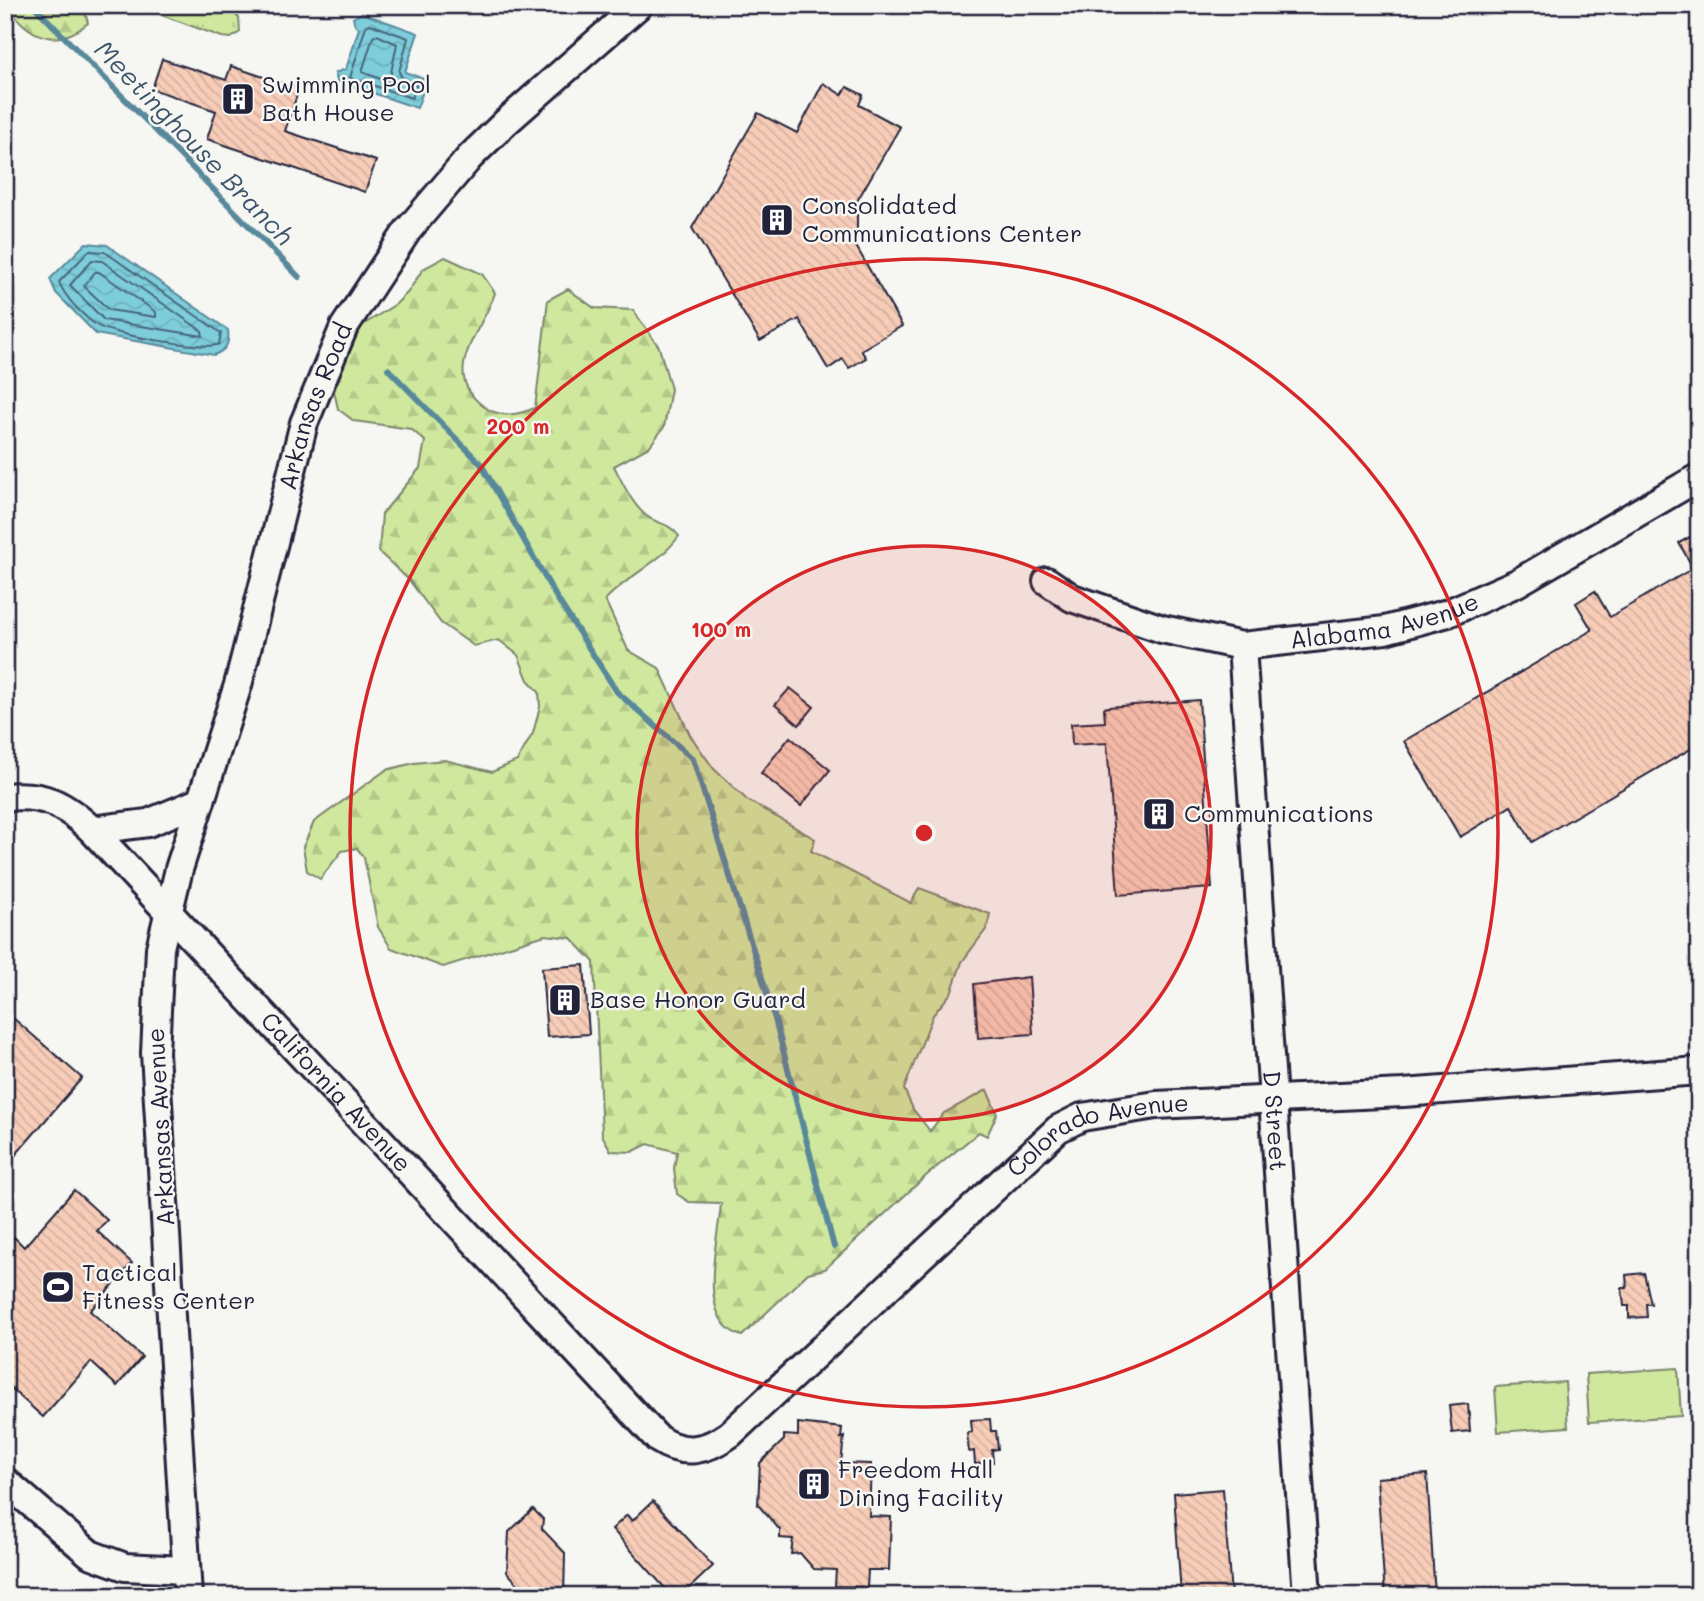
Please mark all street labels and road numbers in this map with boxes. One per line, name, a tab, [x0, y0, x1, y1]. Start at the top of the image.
street label: Arkansas Road	[271, 318, 358, 493]
street label: Alabama Avenue	[1288, 585, 1483, 655]
street label: California Avenue	[255, 1005, 419, 1178]
street label: Arkansas Avenue	[139, 1027, 180, 1227]
street label: D Street	[1257, 1070, 1295, 1172]
street label: Colorado Avenue	[999, 1086, 1189, 1183]

